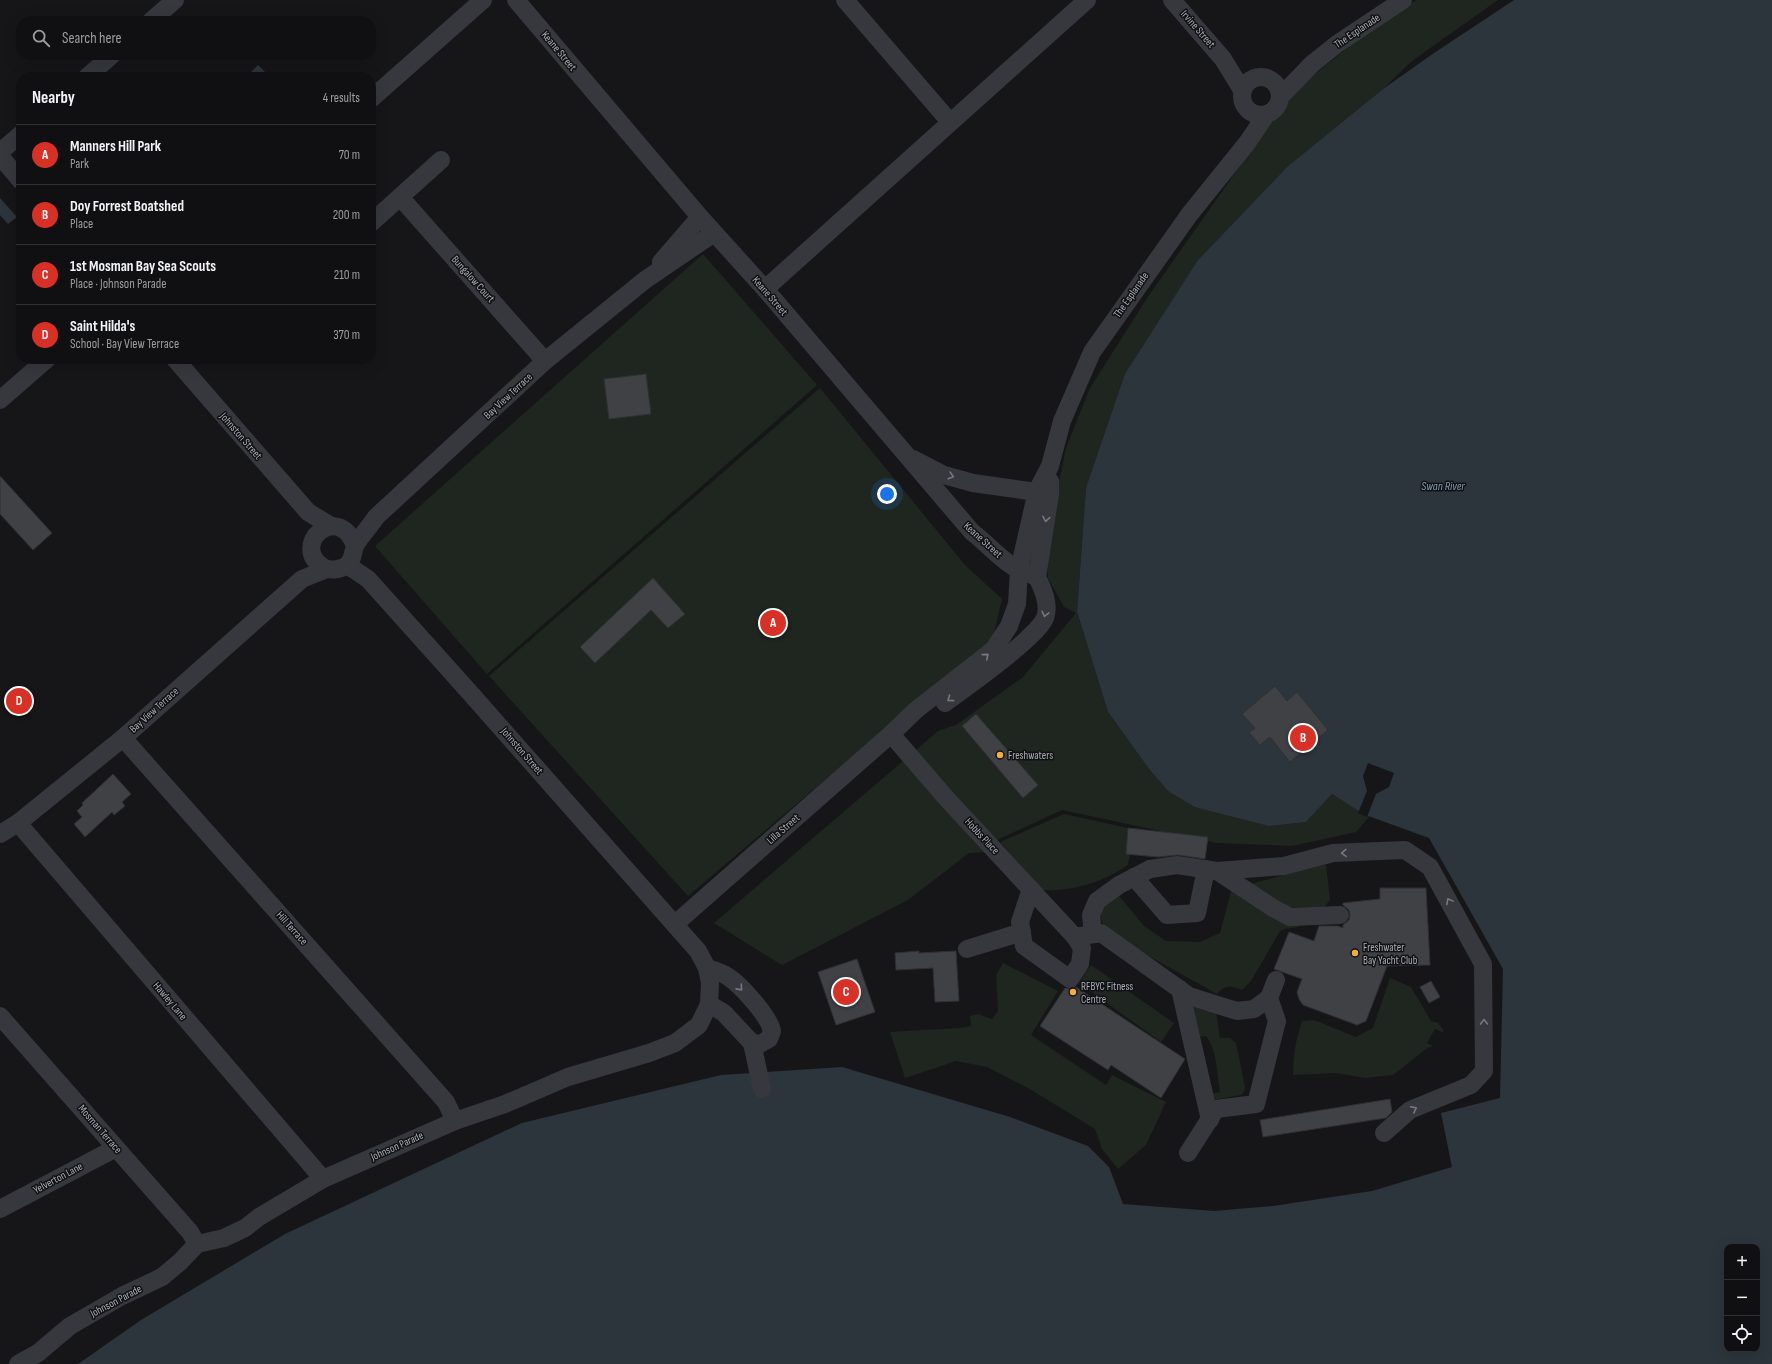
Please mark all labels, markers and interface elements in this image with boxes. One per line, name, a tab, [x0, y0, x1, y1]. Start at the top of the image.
street label: Irvine Street	[1178, 7, 1218, 51]
street label: The Esplanade	[1332, 11, 1382, 51]
search box	[16, 16, 376, 60]
icon: search	[30, 27, 52, 49]
text: Search here	[62, 29, 122, 48]
street label: Keane Street	[539, 29, 580, 74]
text: Nearby	[32, 88, 75, 108]
text: 4 results	[323, 90, 360, 106]
text: Manners Hill Park	[70, 137, 161, 156]
text: A	[42, 147, 48, 163]
text: 70 m	[339, 147, 360, 163]
text: Park	[70, 156, 89, 172]
text: Doy Forrest Boatshed	[70, 197, 184, 216]
text: B	[42, 207, 48, 223]
text: 200 m	[333, 207, 360, 223]
text: Place	[70, 216, 93, 232]
street label: Bungalow Court	[449, 253, 498, 305]
text: 1st Mosman Bay Sea Scouts	[70, 257, 216, 276]
text: C	[42, 267, 48, 283]
text: 210 m	[334, 267, 360, 283]
street label: The Esplanade	[1111, 270, 1151, 320]
street label: Keane Street	[750, 274, 791, 319]
text: Place · Johnson Parade	[70, 276, 166, 292]
text: Saint Hilda's	[70, 317, 135, 336]
text: D	[42, 327, 48, 343]
text: 370 m	[333, 327, 360, 343]
text: School · Bay View Terrace	[70, 336, 179, 352]
street label: Bay View Terrace	[481, 370, 535, 422]
street label: Johnston Street	[217, 409, 265, 463]
one-way arrow	[947, 472, 954, 480]
water label: Swan River	[1421, 479, 1465, 494]
your location	[877, 484, 897, 504]
one-way arrow	[1043, 516, 1051, 522]
street label: Keane Street	[961, 519, 1005, 561]
pin: A	[760, 608, 786, 638]
one-way arrow	[1041, 611, 1049, 617]
one-way arrow	[981, 654, 988, 661]
street label: Bay View Terrace	[127, 685, 181, 735]
pin: D	[6, 686, 32, 716]
one-way arrow	[947, 695, 954, 702]
pin: B	[1290, 723, 1316, 753]
street label: Johnston Street	[498, 724, 546, 778]
place label: Freshwaters	[1008, 749, 1053, 762]
marker: Freshwaters	[995, 750, 1005, 760]
street label: Lilla Street	[764, 811, 803, 847]
street label: Hobbs Place	[962, 815, 1002, 857]
one-way arrow	[1341, 849, 1347, 857]
one-way arrow	[1446, 898, 1453, 905]
street label: Hill Terrace	[274, 908, 310, 948]
place label: Freshwater Bay Yacht Club	[1363, 941, 1418, 967]
marker: Freshwater Bay Yacht Club	[1350, 948, 1360, 958]
pin: C	[833, 977, 859, 1007]
street label: Hawley Lane	[150, 979, 190, 1023]
place label: RFBYC Fitness Centre	[1081, 980, 1133, 1006]
one-way arrow	[735, 983, 742, 990]
marker: RFBYC Fitness Centre	[1068, 987, 1078, 997]
one-way arrow	[1480, 1019, 1488, 1025]
street label: Mosman Terrace	[75, 1102, 125, 1156]
one-way arrow	[1410, 1106, 1417, 1114]
street label: Johnson Parade	[368, 1129, 425, 1164]
street label: Yelverton Lane	[31, 1160, 85, 1196]
map controls	[1724, 1244, 1760, 1352]
button: +	[1724, 1244, 1760, 1280]
button: −	[1724, 1280, 1760, 1316]
street label: Johnson Parade	[87, 1282, 144, 1320]
button: locate	[1724, 1316, 1760, 1352]

